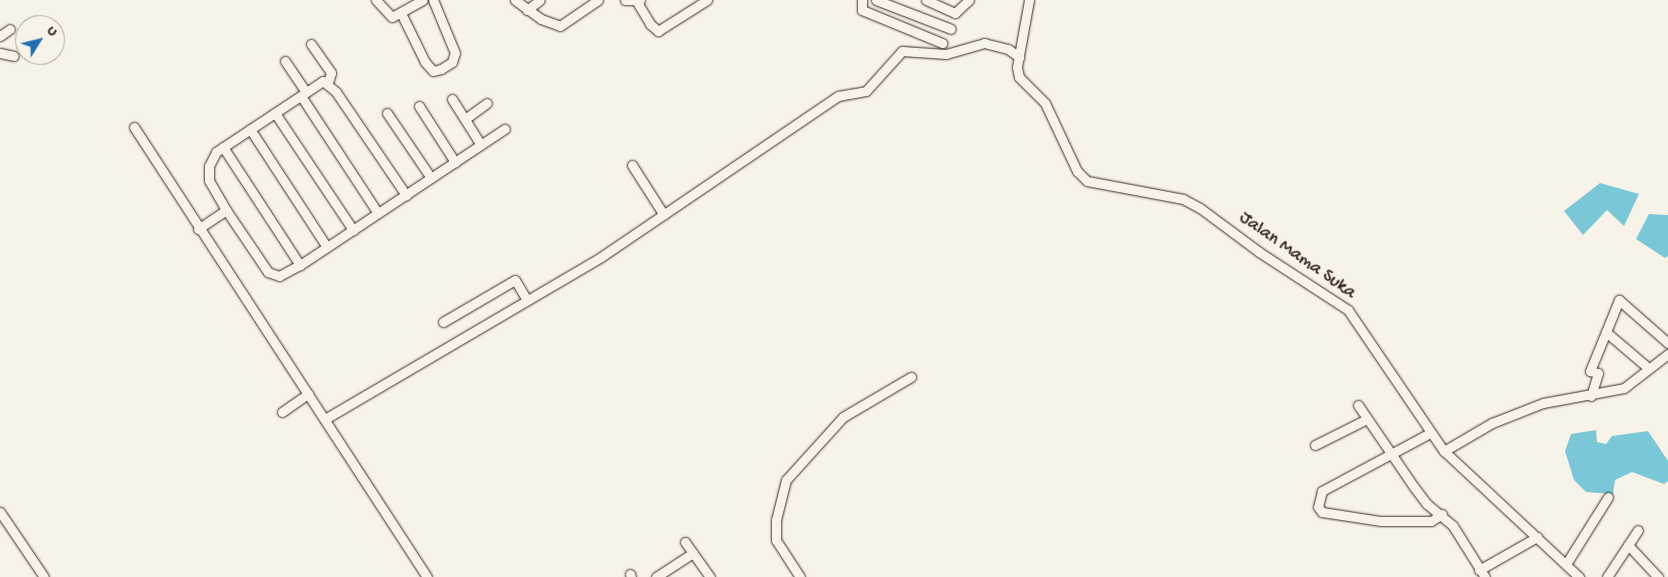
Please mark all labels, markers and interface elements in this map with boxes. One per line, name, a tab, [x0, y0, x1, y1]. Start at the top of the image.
north arrow	[15, 15, 65, 65]
text: U	[42, 23, 61, 40]
street label: Jalan Mama Suka	[1234, 207, 1360, 305]

